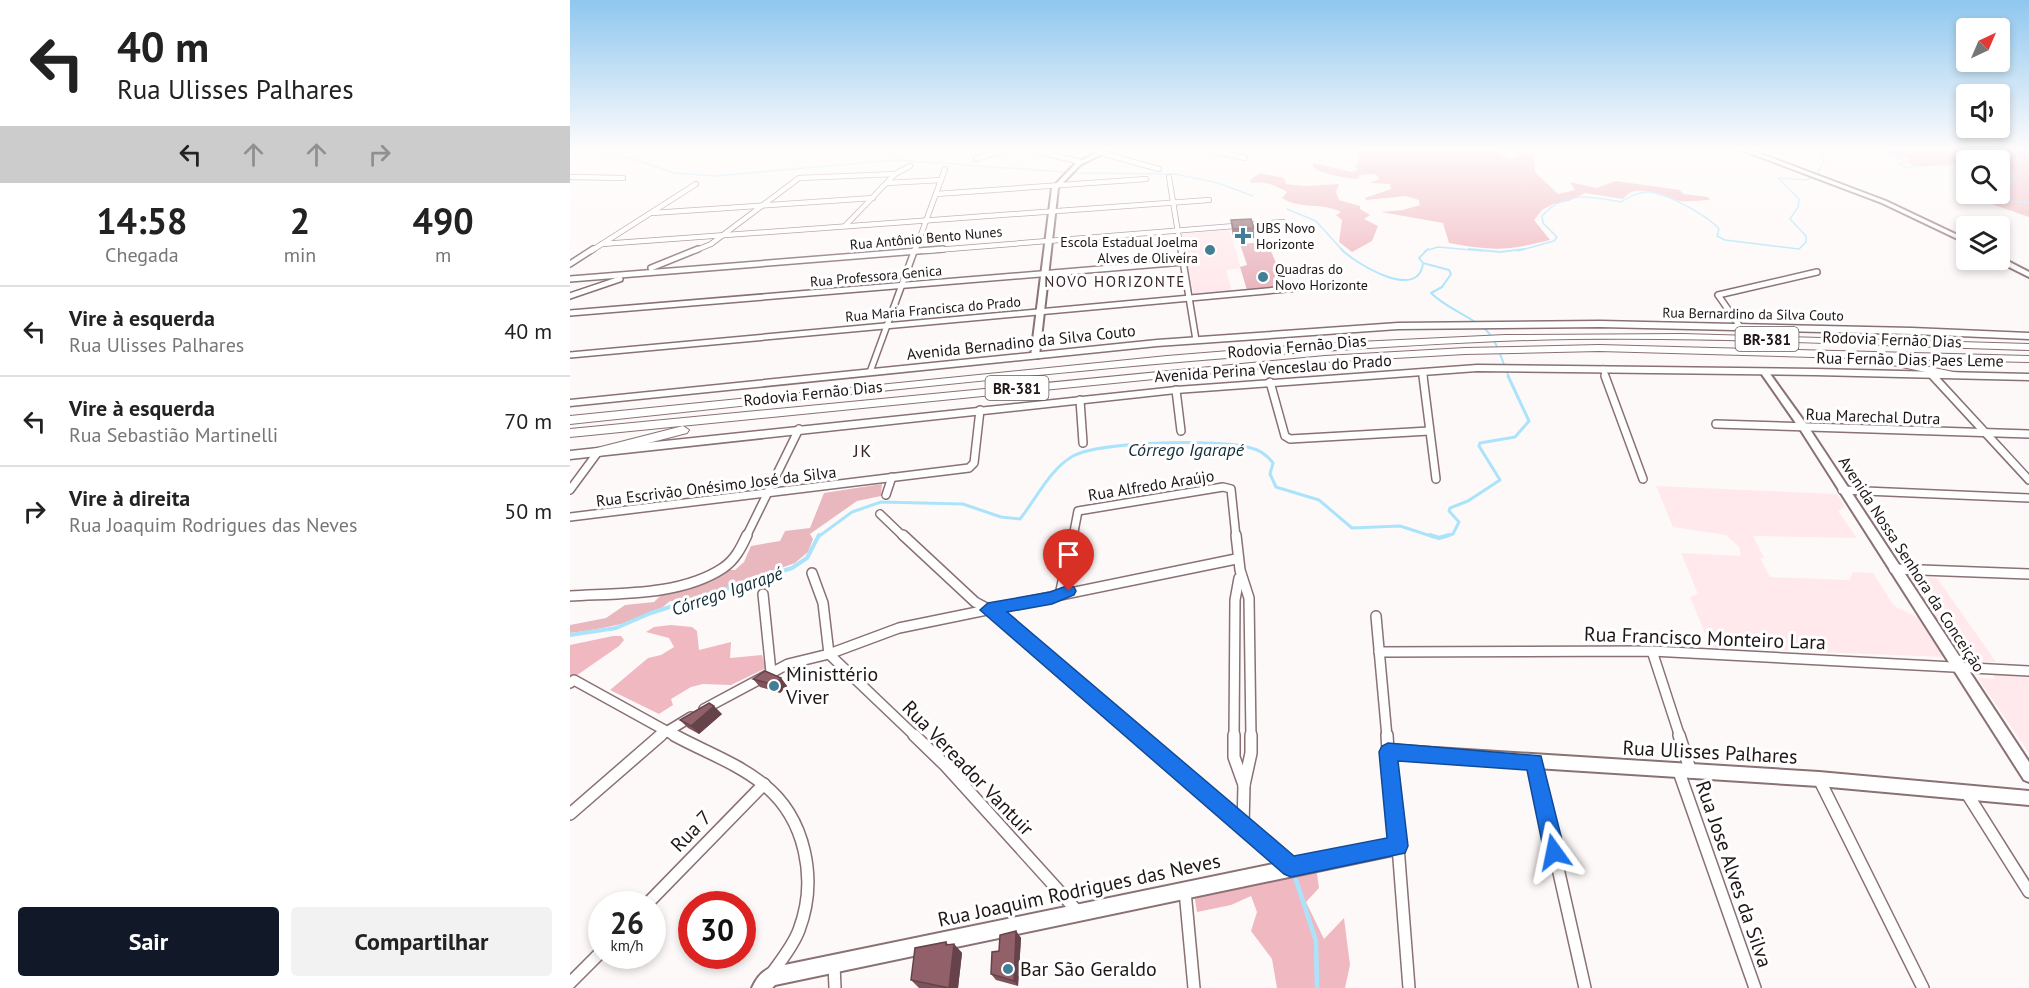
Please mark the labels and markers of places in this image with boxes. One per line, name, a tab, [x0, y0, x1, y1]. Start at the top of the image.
place label: UBS Novo Horizonte	[1256, 219, 1315, 253]
marker: UBS Novo Horizonte	[1234, 227, 1252, 245]
place label: Escola Estadual Joelma Alves de Oliveira	[1060, 233, 1198, 267]
marker: Escola Estadual Joelma Alves de Oliveira	[1203, 243, 1217, 257]
place label: Quadras do Novo Horizonte	[1275, 260, 1368, 294]
marker: Quadras do Novo Horizonte	[1256, 270, 1270, 284]
pin	[1043, 529, 1094, 591]
place label: Ministtério Viver	[785, 661, 878, 710]
marker: Ministtério Viver	[767, 679, 781, 693]
place label: Bar São Geraldo	[1020, 956, 1157, 982]
marker: Bar São Geraldo	[1001, 962, 1015, 976]

